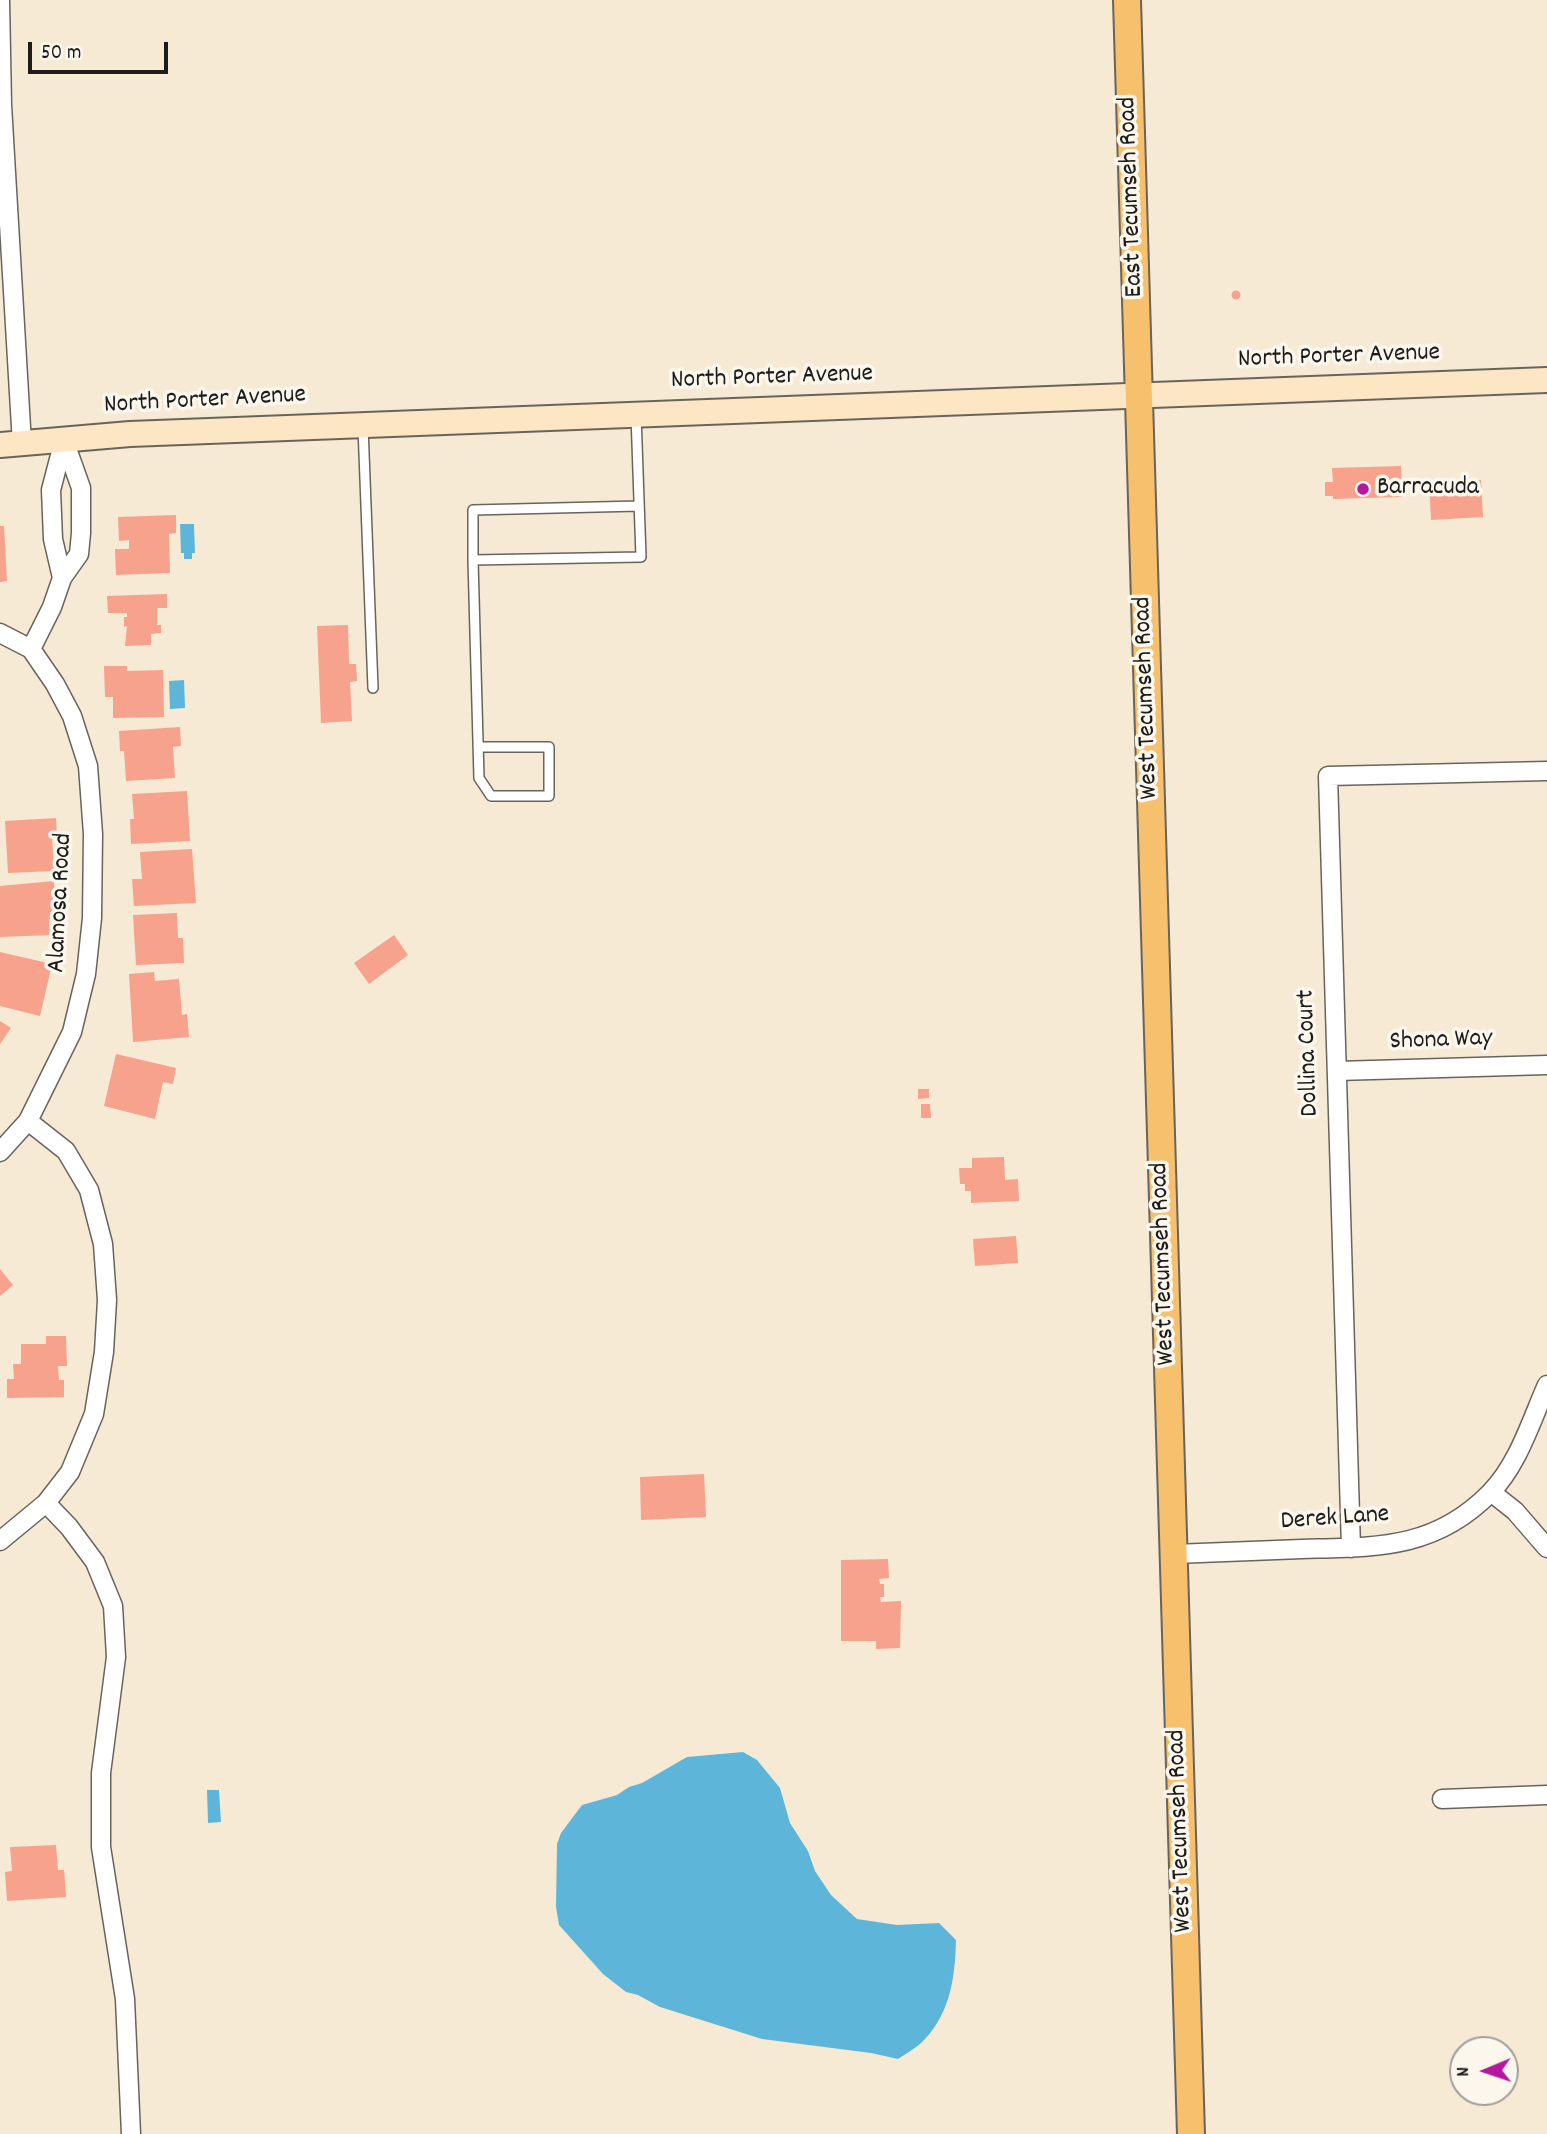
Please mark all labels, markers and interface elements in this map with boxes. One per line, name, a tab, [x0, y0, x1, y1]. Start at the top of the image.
scale bar	[32, 28, 172, 72]
text: 50 m	[41, 39, 81, 69]
street label: East Tecumseh Road	[1114, 96, 1152, 298]
street label: North Porter Avenue	[1237, 339, 1441, 377]
street label: North Porter Avenue	[670, 360, 874, 398]
street label: North Porter Avenue	[103, 381, 307, 423]
place label: Barracuda	[1377, 473, 1479, 505]
marker: Barracuda	[1355, 481, 1371, 497]
street label: West Tecumseh Road	[1129, 596, 1167, 800]
street label: Alamosa Road	[43, 832, 81, 974]
street label: Dollina Court	[1292, 989, 1328, 1117]
street label: Shona Way	[1389, 1025, 1493, 1059]
street label: West Tecumseh Road	[1146, 1162, 1184, 1366]
street label: Derek Lane	[1280, 1501, 1390, 1539]
street label: West Tecumseh Road	[1163, 1729, 1201, 1933]
north arrow	[1449, 2036, 1519, 2106]
text: N	[1451, 2067, 1478, 2077]

